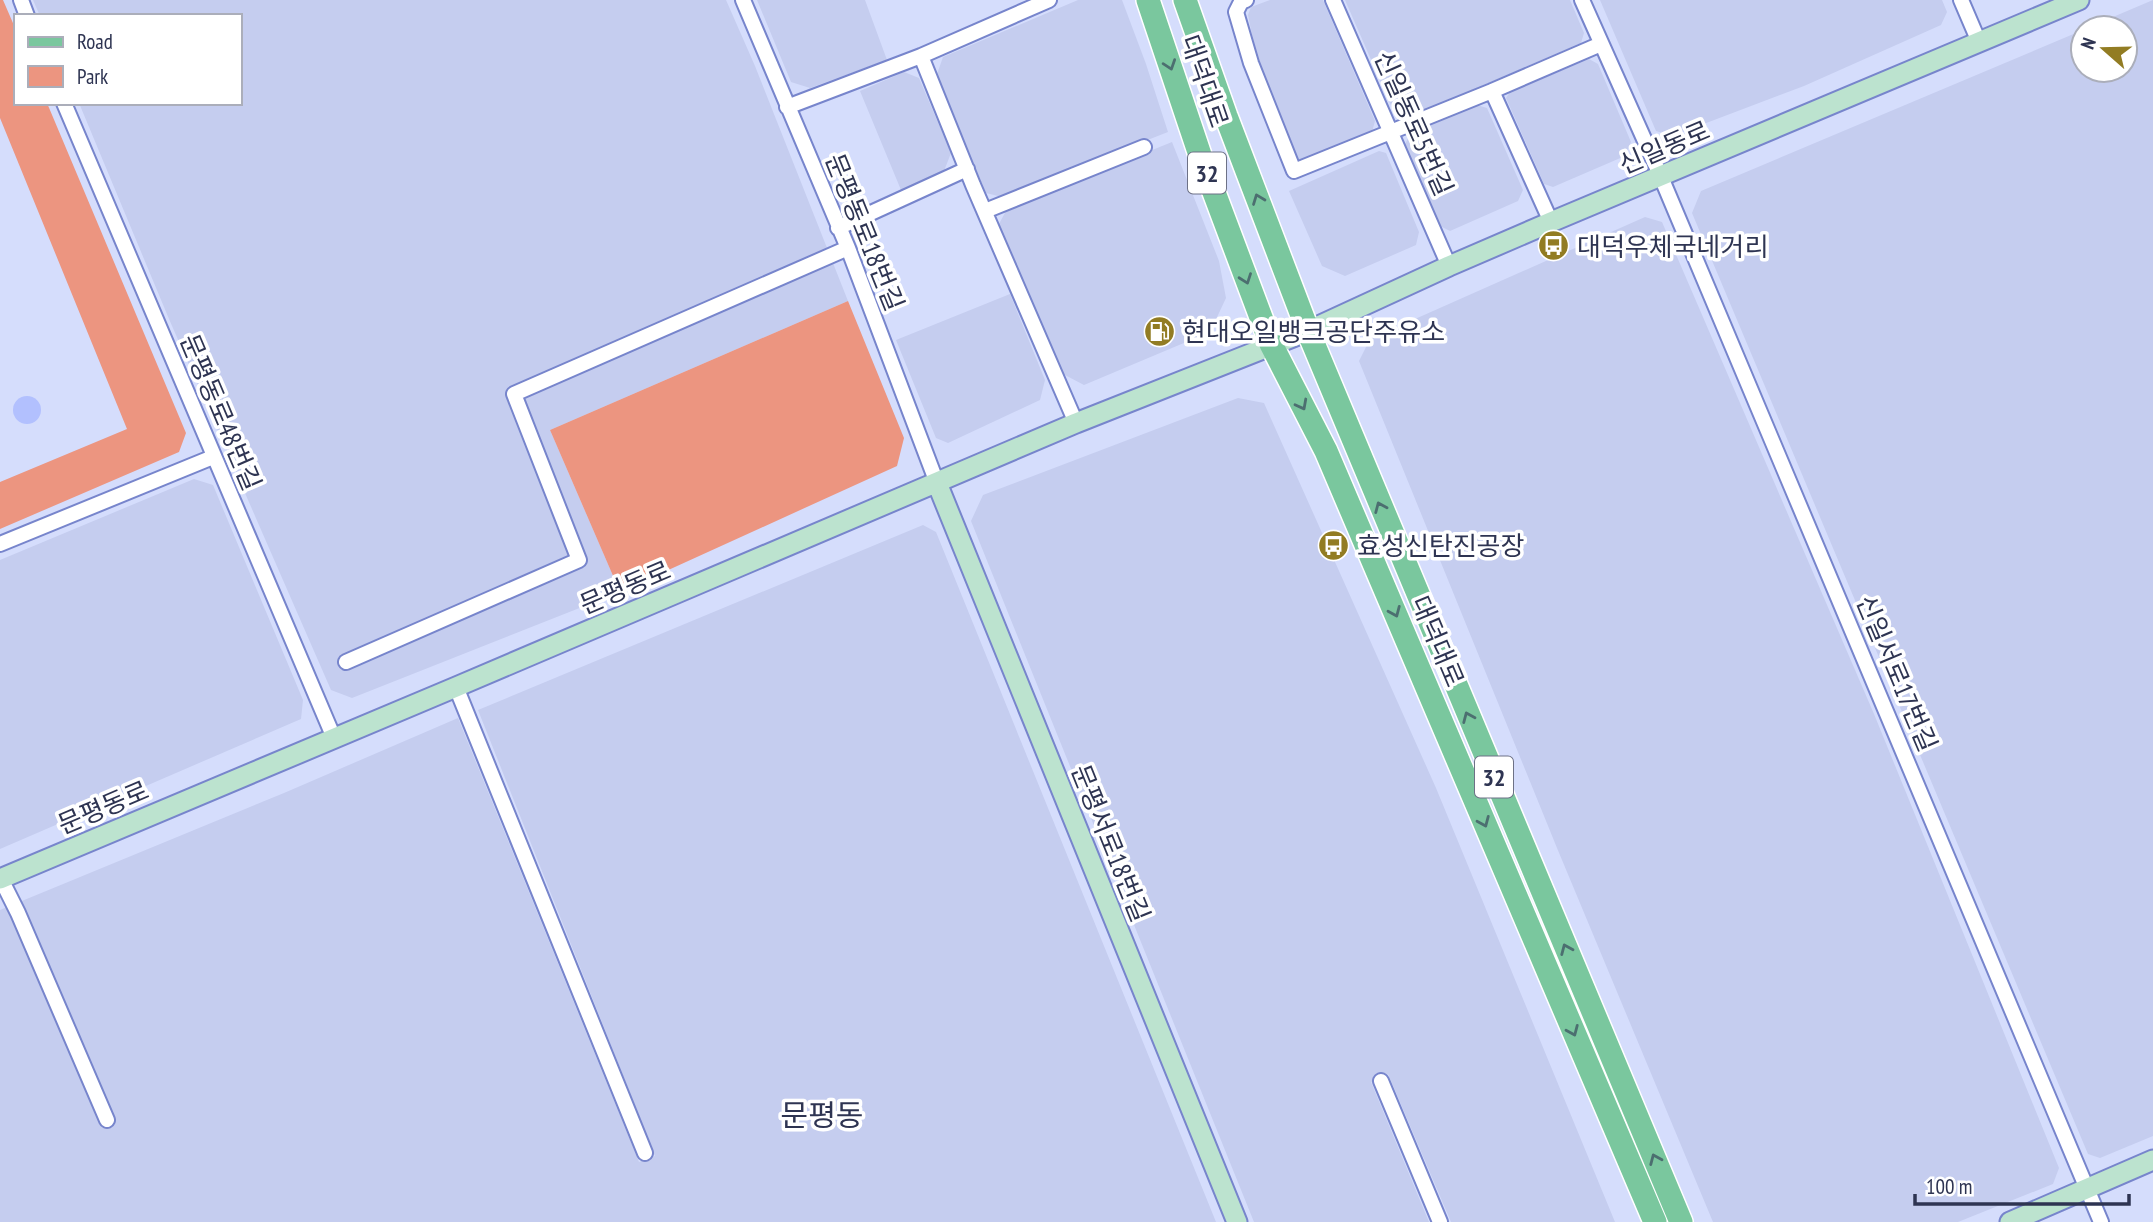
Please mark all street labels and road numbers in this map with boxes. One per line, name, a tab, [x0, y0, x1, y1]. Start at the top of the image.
street label: 대덕대로	[1174, 30, 1236, 132]
street label: 신일동로5번길	[1367, 45, 1461, 201]
street label: 신일동로	[1614, 113, 1714, 181]
street label: 문평동로18번길	[818, 148, 912, 316]
road number: 32	[1188, 153, 1226, 194]
street label: 문평동로48번길	[173, 329, 269, 495]
street label: 문평동로	[575, 553, 675, 621]
street label: 신일서로17번길	[1849, 590, 1945, 756]
street label: 대덕대로	[1404, 591, 1472, 691]
road number: 32	[1475, 756, 1513, 798]
street label: 문평서로18번길	[1064, 759, 1158, 927]
street label: 문평동로	[53, 773, 153, 841]

